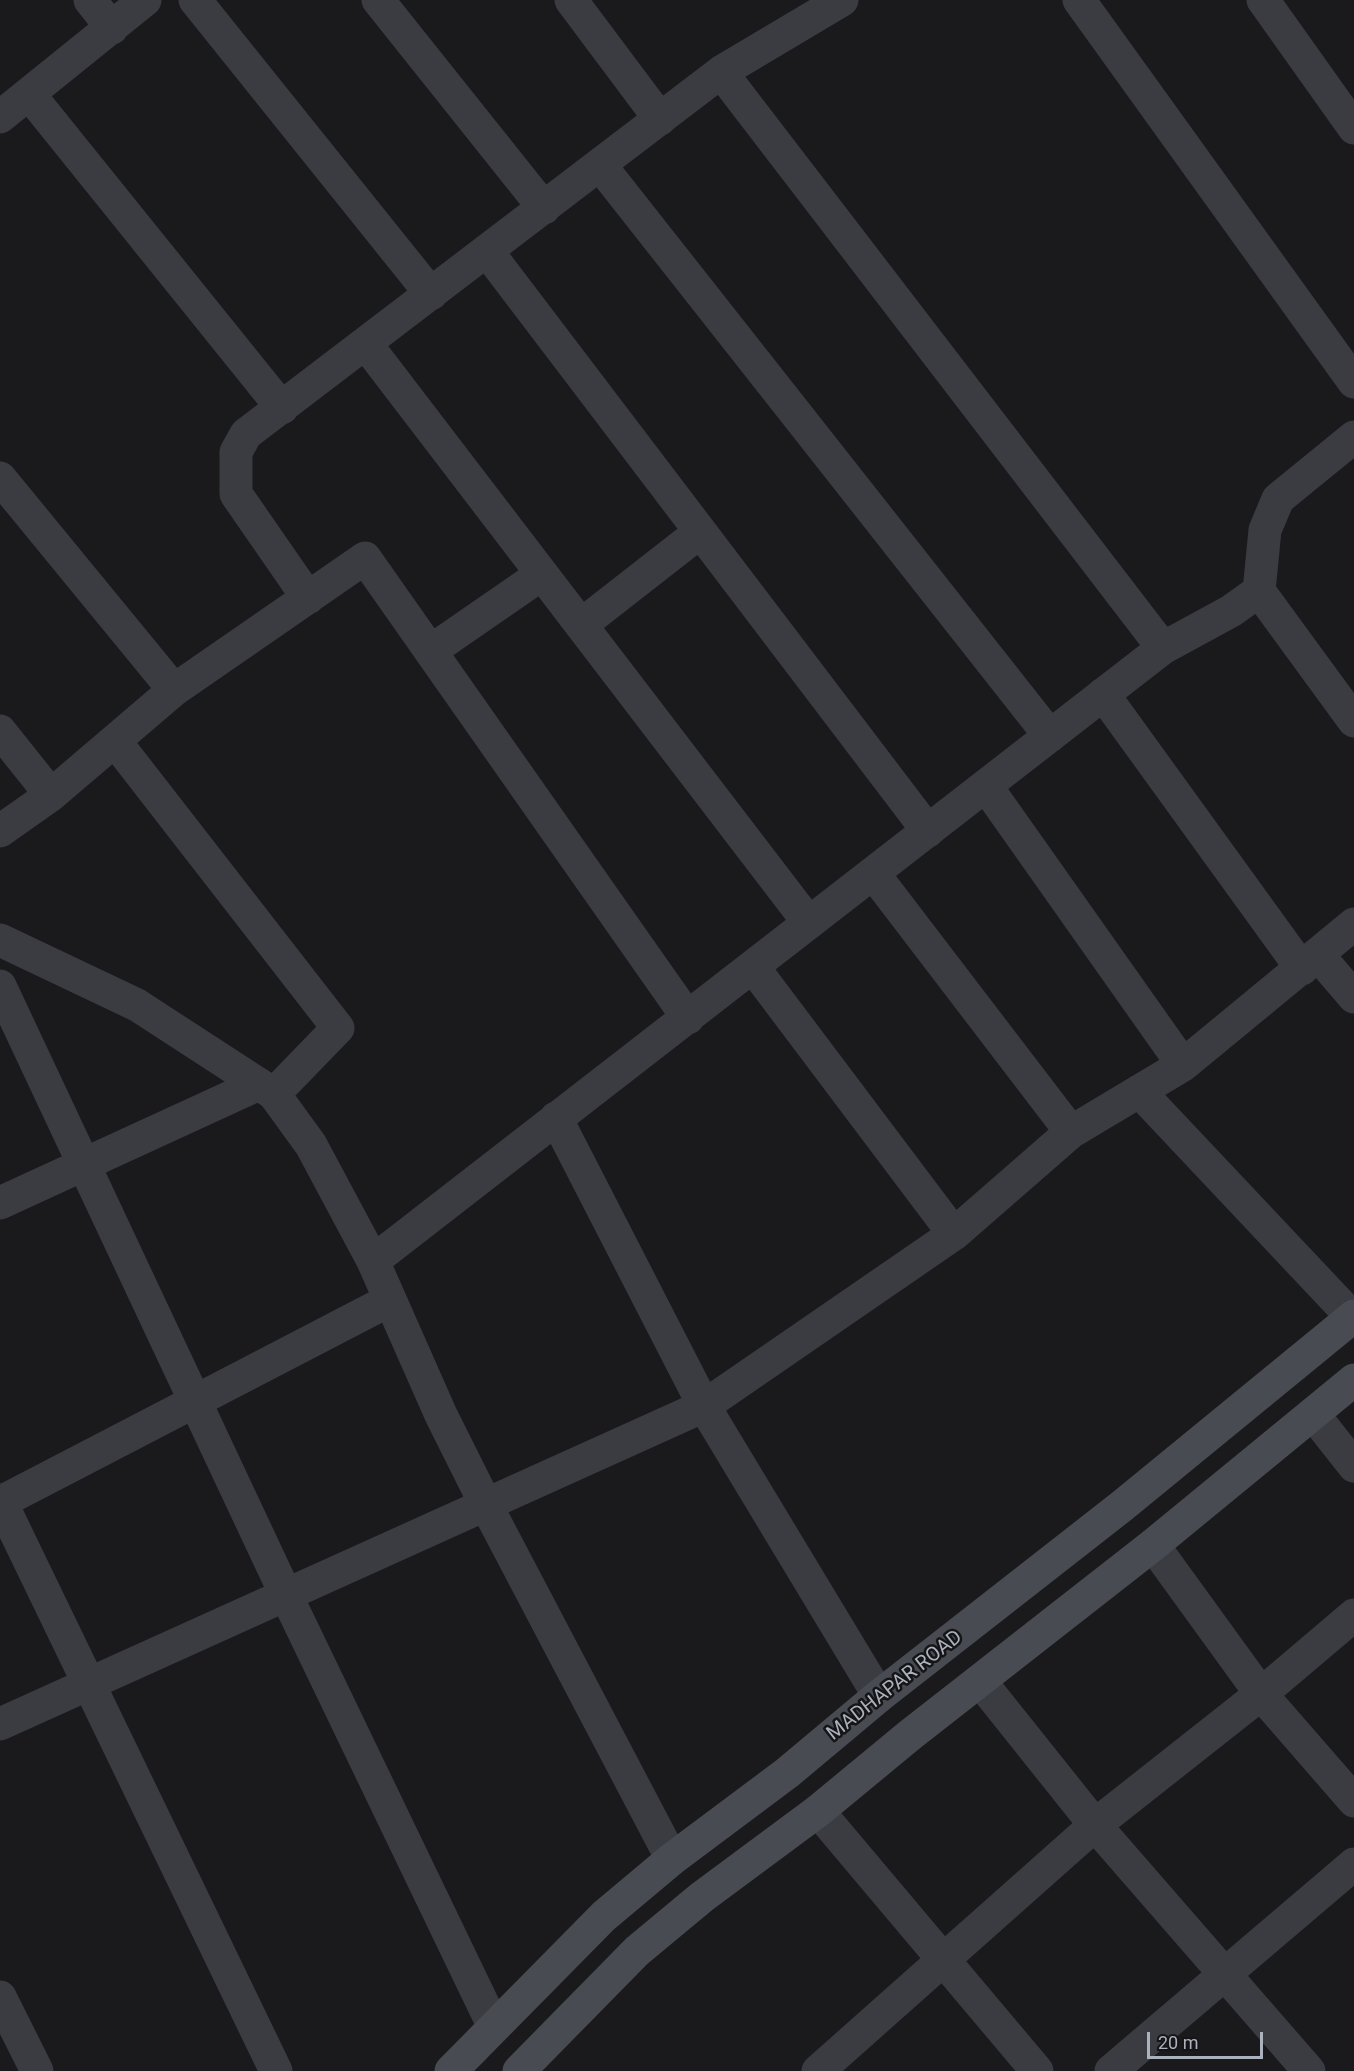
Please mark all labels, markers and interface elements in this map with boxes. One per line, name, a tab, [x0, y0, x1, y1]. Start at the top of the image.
street label: MADHAPAR ROAD	[823, 1626, 967, 1746]
scale bar	[1150, 2020, 1266, 2058]
text: 20 m	[1158, 2032, 1198, 2053]

